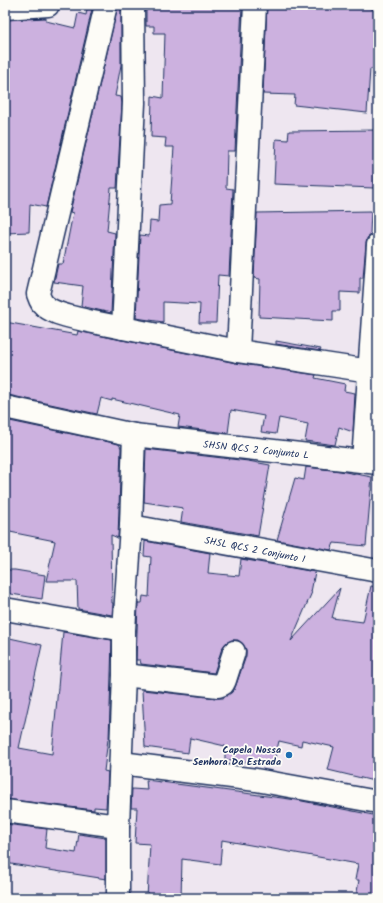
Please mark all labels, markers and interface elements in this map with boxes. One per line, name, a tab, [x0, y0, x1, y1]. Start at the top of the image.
street label: SHSN QCS 2 Conjunto L	[202, 436, 309, 463]
street label: SHSL QCS 2 Conjunto I	[203, 532, 307, 568]
place label: Capela Nossa Senhora Da Estrada	[193, 742, 281, 770]
marker: Capela Nossa Senhora Da Estrada	[284, 750, 294, 760]

